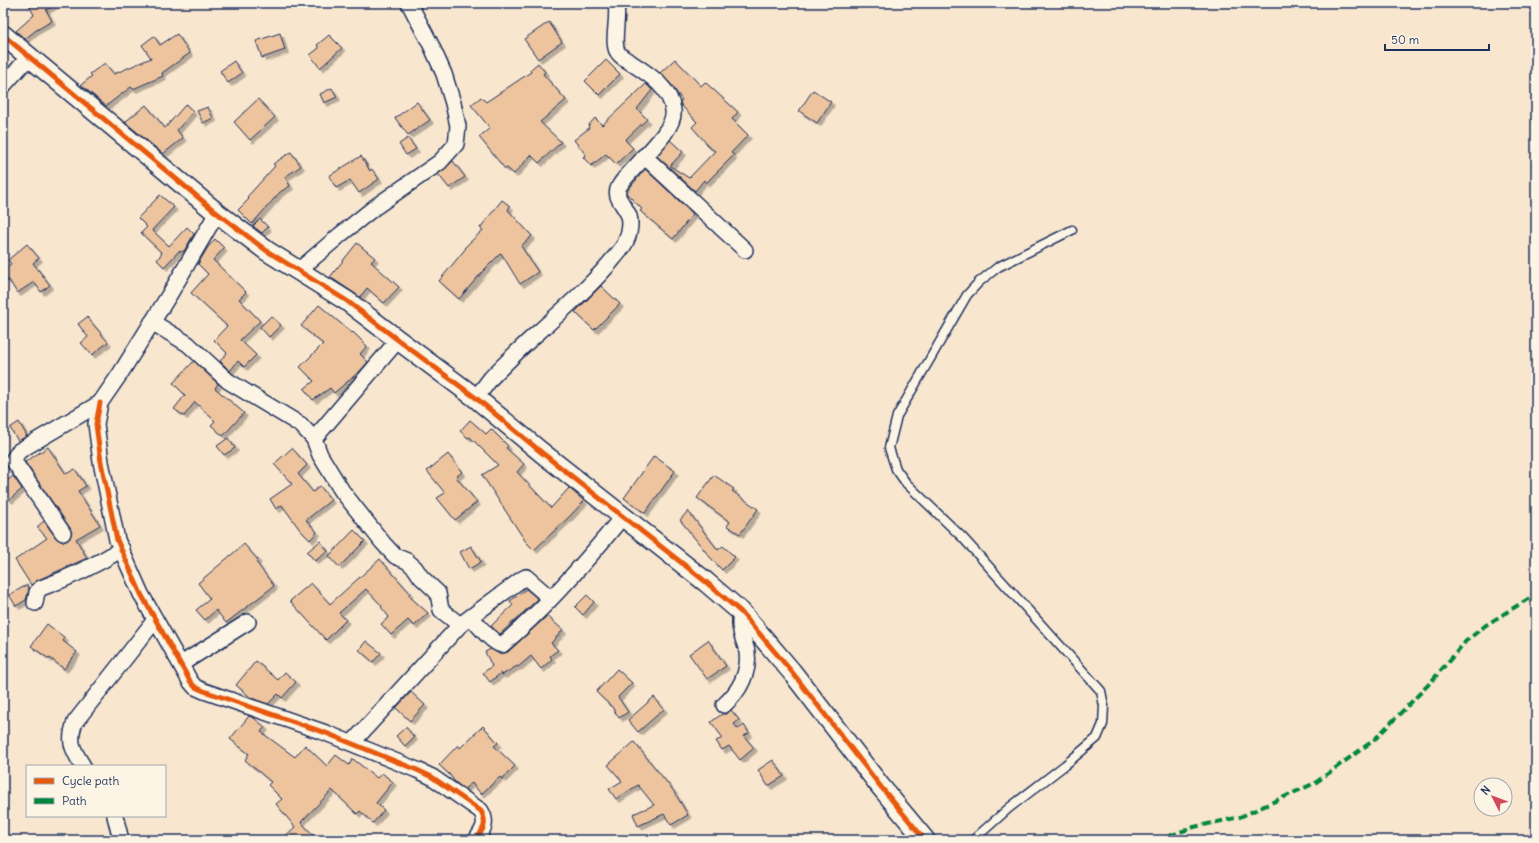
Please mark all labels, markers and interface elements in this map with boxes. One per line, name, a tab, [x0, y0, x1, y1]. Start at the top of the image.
scale bar	[1385, 26, 1489, 52]
text: 50 m	[1391, 32, 1420, 47]
legend	[26, 765, 166, 817]
text: Cycle path	[62, 773, 119, 788]
north arrow	[1473, 777, 1513, 817]
text: N	[1478, 783, 1493, 798]
text: Path	[62, 793, 87, 808]

